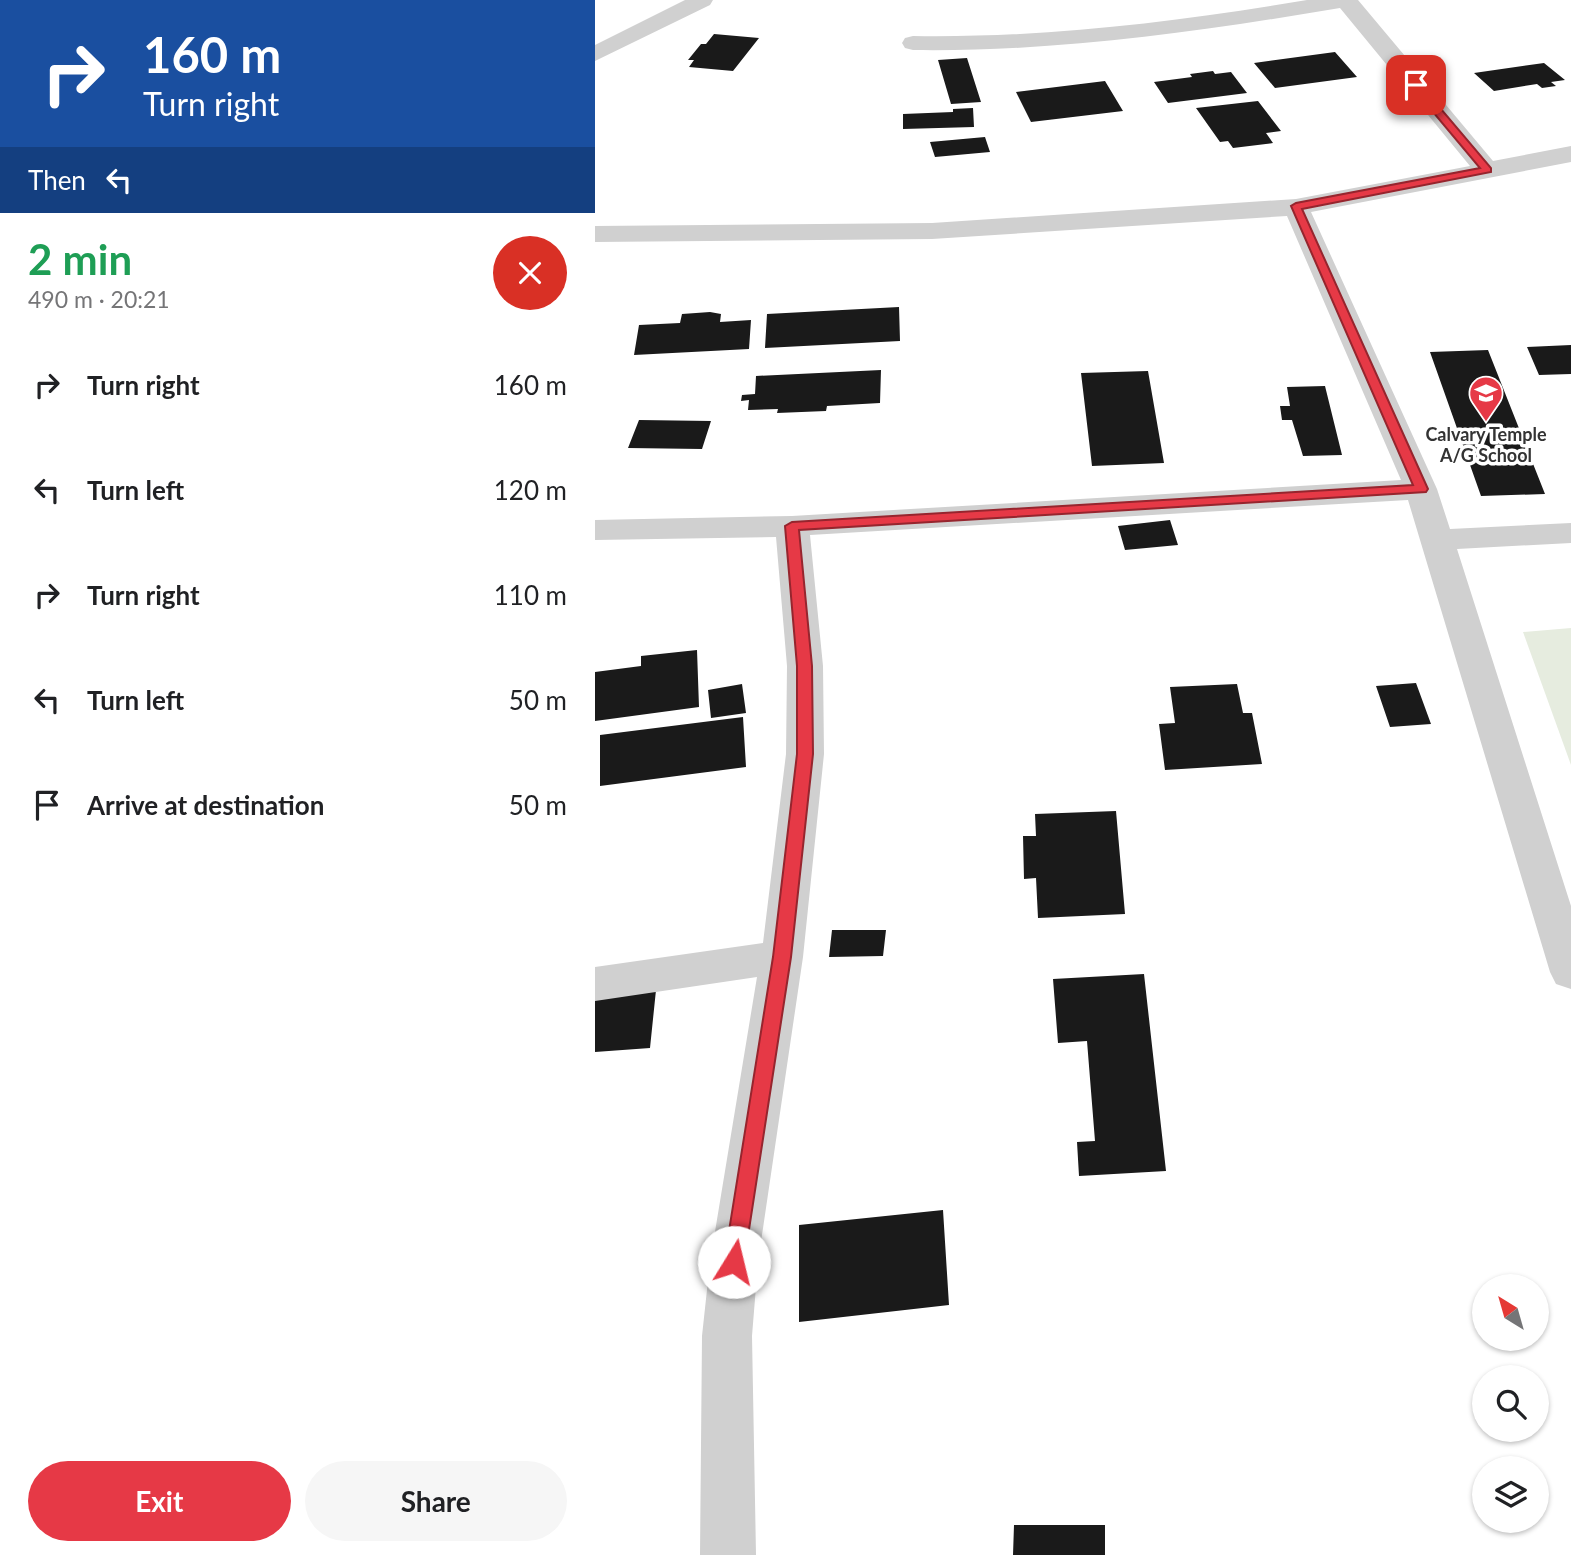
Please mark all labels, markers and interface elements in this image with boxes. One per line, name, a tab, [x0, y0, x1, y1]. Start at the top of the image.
text: 160 m	[143, 25, 281, 83]
icon: right	[28, 28, 119, 119]
pin	[1386, 55, 1446, 115]
icon: arrive	[1397, 66, 1435, 104]
text: Turn right	[143, 84, 279, 123]
icon: left	[100, 161, 138, 199]
text: Then	[28, 164, 86, 196]
text: 2 min	[28, 234, 132, 284]
button: close	[493, 236, 567, 310]
text: 490 m · 20:21	[28, 285, 170, 313]
icon: right	[28, 366, 66, 404]
text: Turn right	[87, 369, 200, 401]
text: 160 m	[494, 369, 567, 401]
school or university icon: Calvary Temple A/G School	[1467, 374, 1505, 423]
place label: Calvary Temple A/G School	[1425, 423, 1547, 466]
icon: left	[28, 471, 66, 509]
text: Turn left	[87, 474, 184, 506]
text: 120 m	[494, 474, 567, 506]
icon: right	[28, 576, 66, 614]
text: Turn right	[87, 579, 200, 611]
text: 110 m	[494, 579, 567, 611]
icon: left	[28, 681, 66, 719]
text: Turn left	[87, 684, 184, 716]
text: 50 m	[509, 684, 567, 716]
icon: arrive	[28, 786, 66, 824]
text: Arrive at destination	[87, 789, 324, 821]
text: 50 m	[509, 789, 567, 821]
position arrow	[697, 1225, 771, 1299]
north arrow	[1472, 1274, 1549, 1351]
map controls	[1472, 1274, 1549, 1533]
button: search	[1472, 1365, 1549, 1442]
button: layers	[1472, 1456, 1549, 1533]
button: Exit	[28, 1461, 291, 1541]
button: Share	[305, 1461, 567, 1541]

